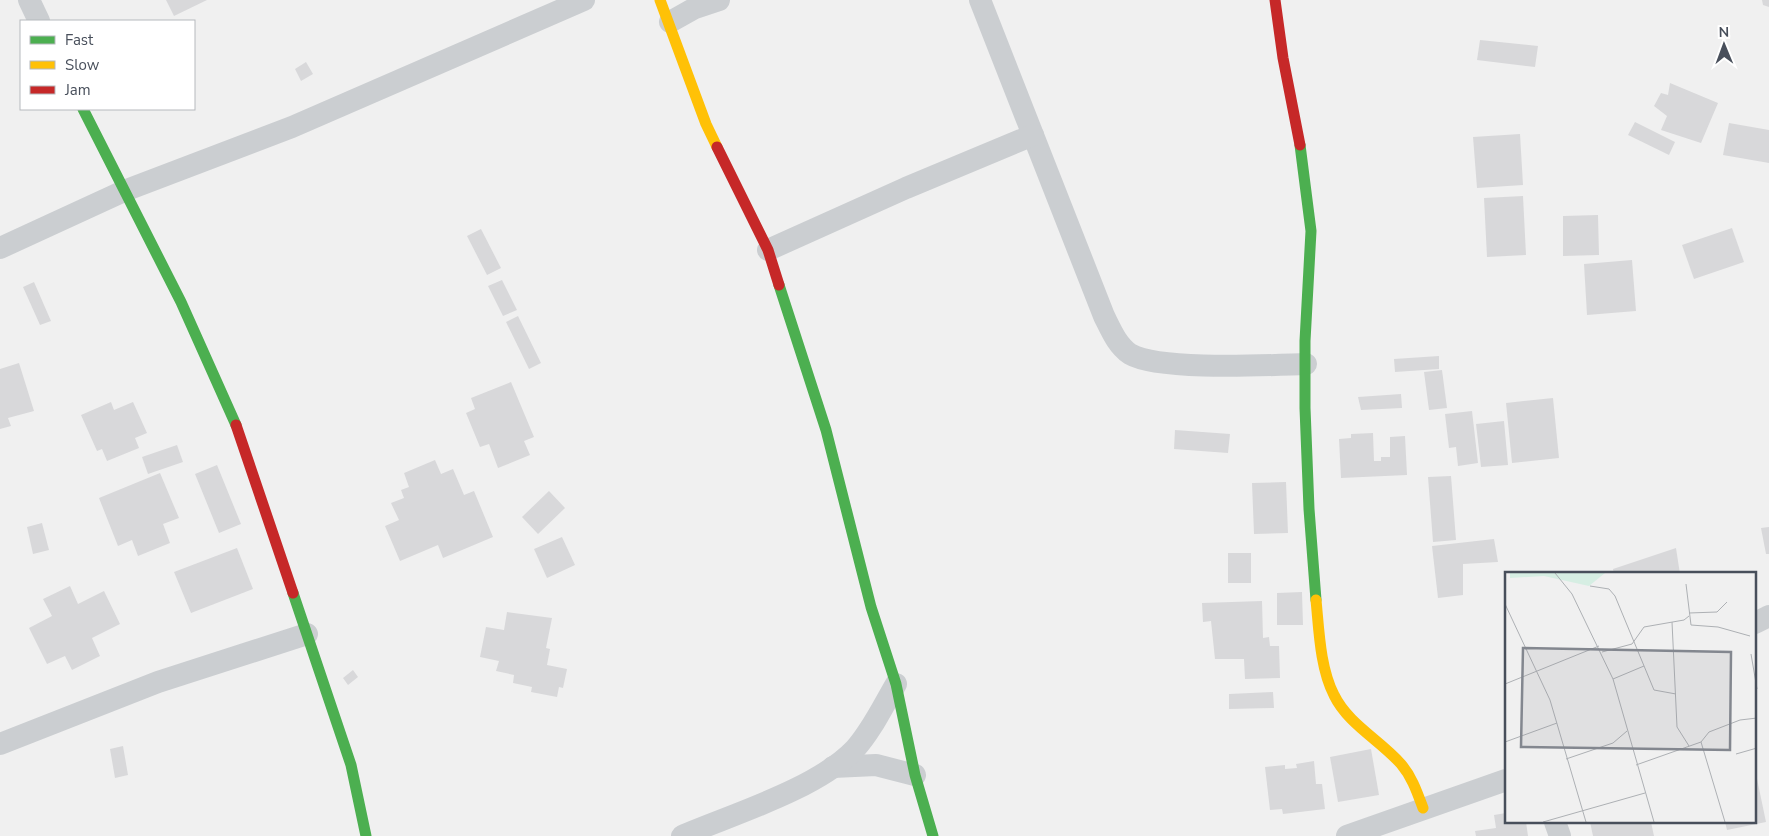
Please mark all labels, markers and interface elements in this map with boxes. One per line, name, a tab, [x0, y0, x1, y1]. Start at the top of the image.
legend	[20, 20, 195, 110]
north arrow	[1699, 20, 1749, 70]
text: N	[1718, 23, 1729, 42]
text: Fast	[65, 30, 94, 50]
text: Slow	[65, 55, 100, 75]
text: Jam	[64, 80, 91, 100]
inset map	[1505, 572, 1756, 824]

